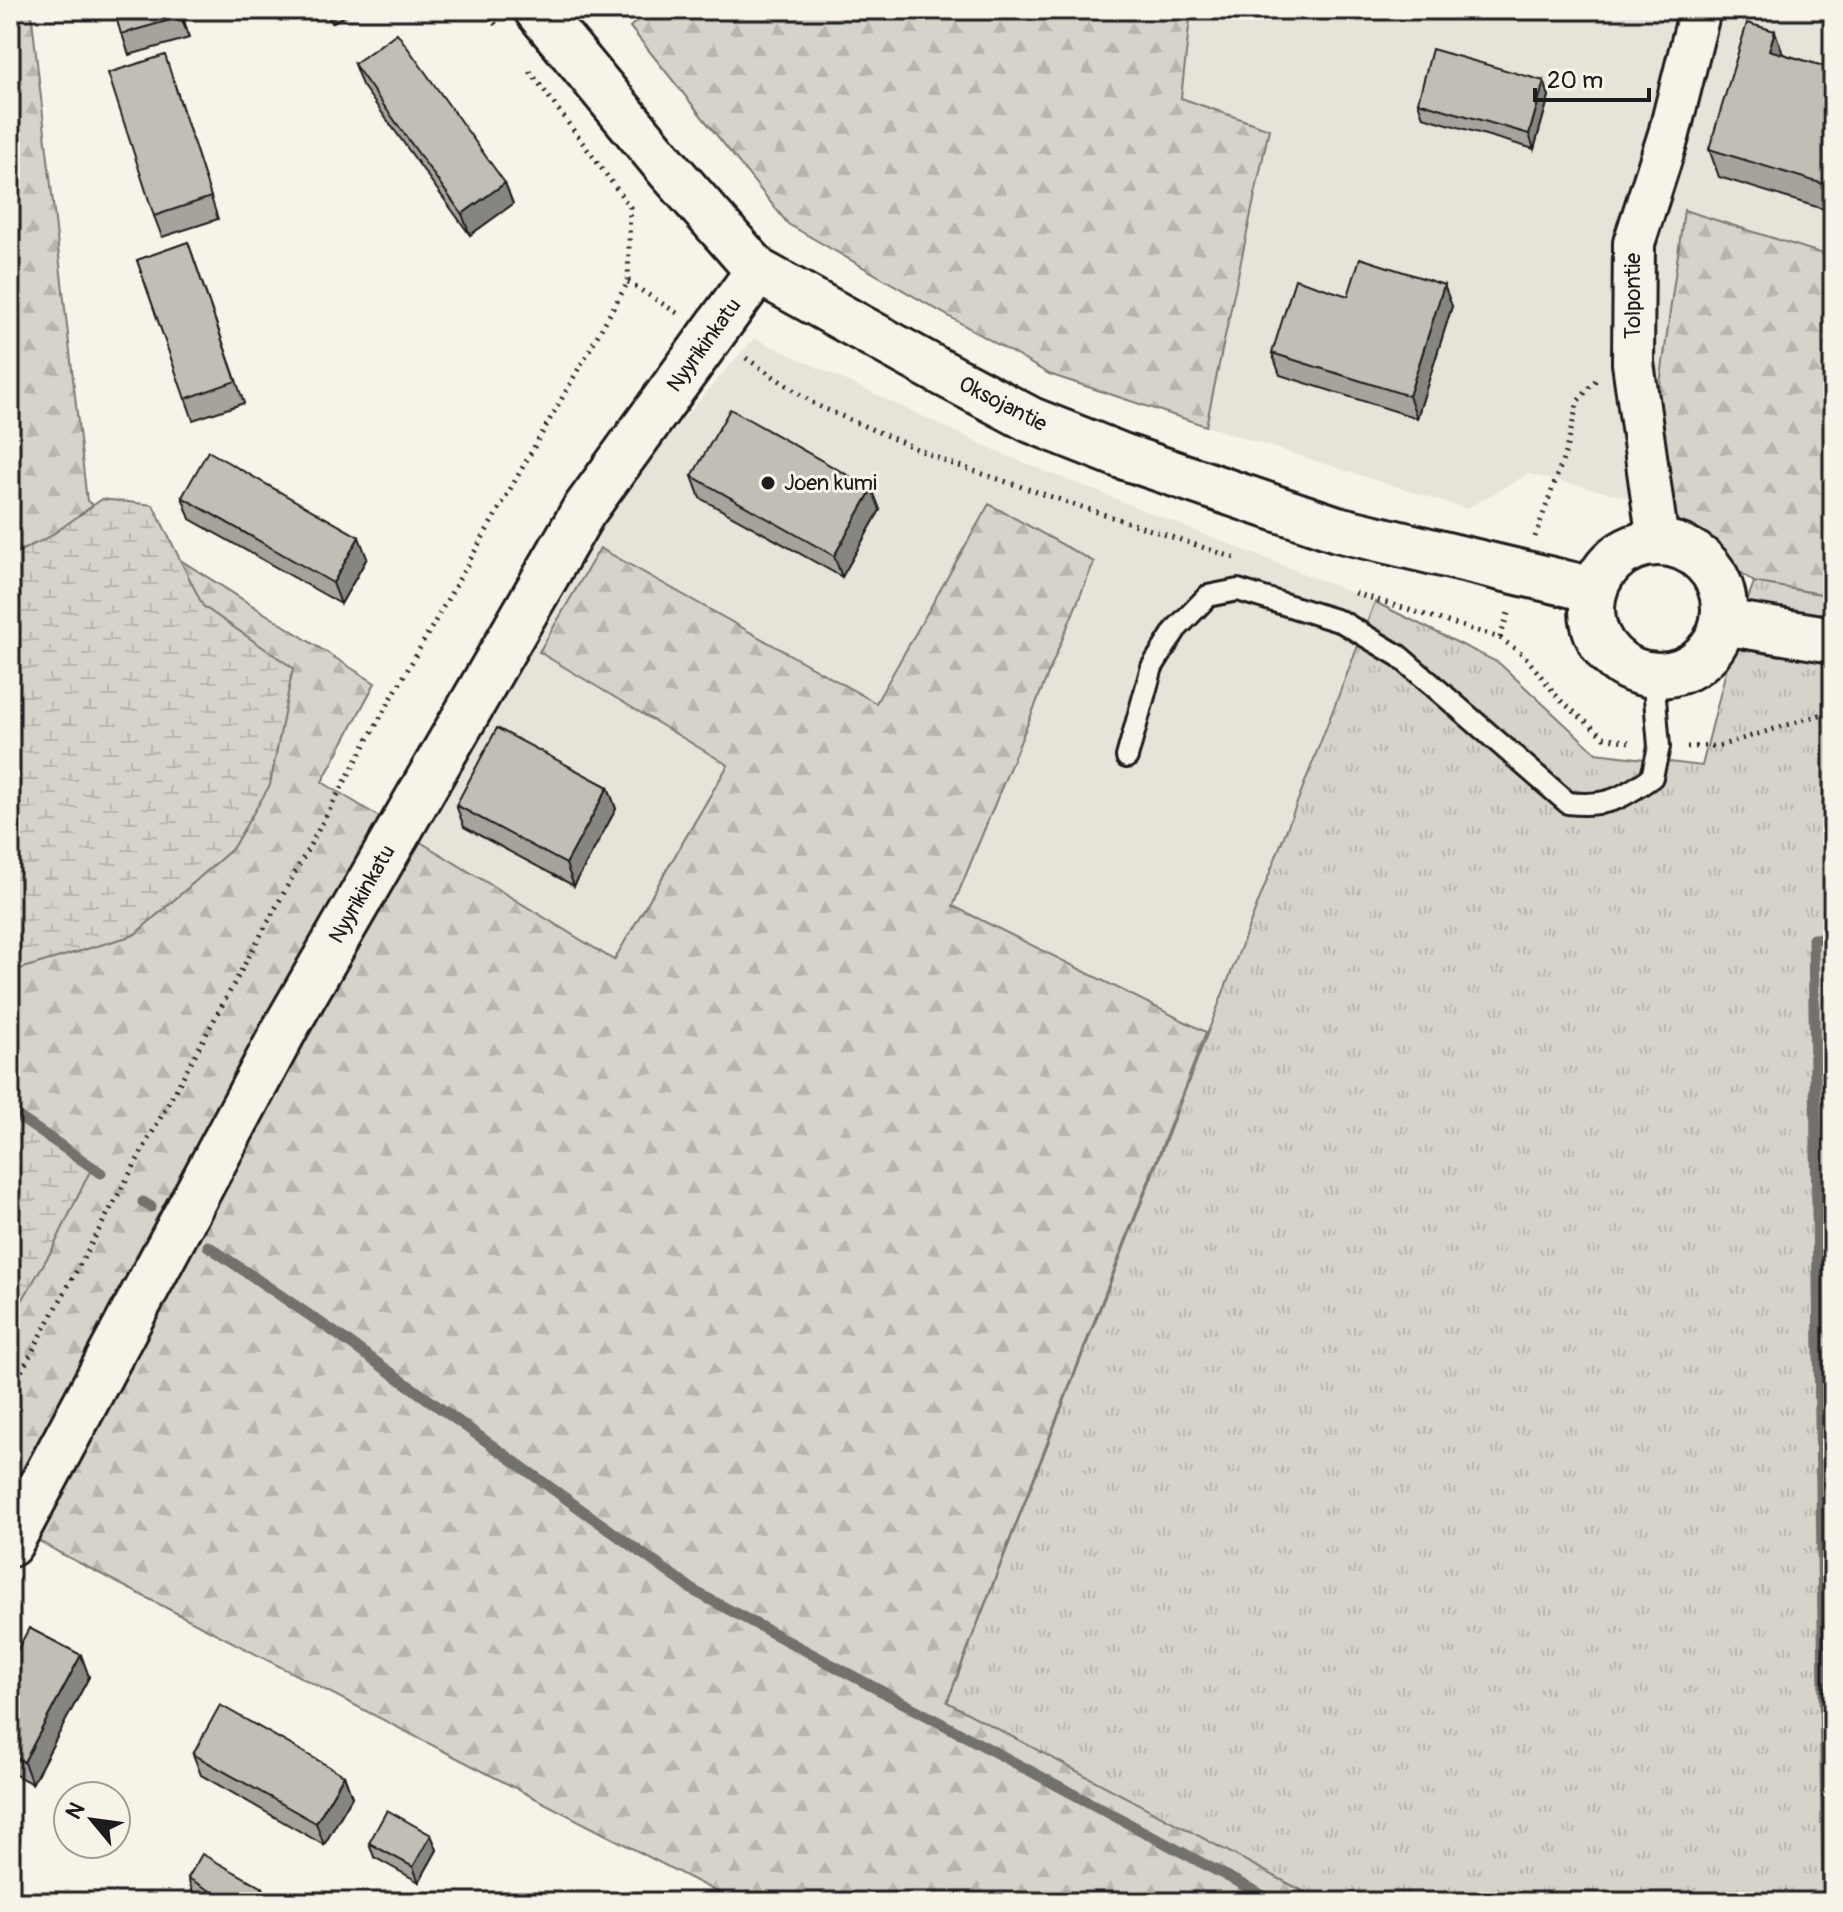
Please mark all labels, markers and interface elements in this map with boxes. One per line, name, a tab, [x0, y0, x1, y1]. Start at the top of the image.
scale bar	[1535, 52, 1649, 102]
text: 20 m	[1547, 66, 1603, 95]
street label: Tolpontie	[1619, 253, 1647, 339]
street label: Nyyrikinkatu	[661, 293, 747, 397]
street label: Oksojantie	[954, 370, 1052, 438]
place label: Joen kumi	[784, 469, 877, 497]
marker: Joen kumi	[759, 474, 777, 492]
street label: Nyyrikinkatu	[323, 840, 401, 948]
north arrow	[52, 1780, 132, 1860]
text: N	[60, 1797, 91, 1824]

